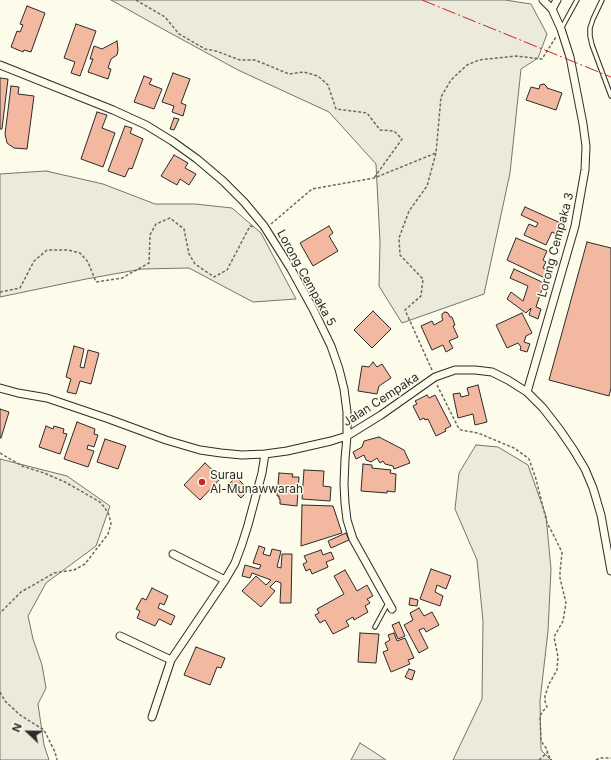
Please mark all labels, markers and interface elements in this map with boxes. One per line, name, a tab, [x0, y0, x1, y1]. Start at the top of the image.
street label: Lorong Cempaka 3	[535, 191, 577, 299]
street label: Lorong Cempaka 5	[274, 227, 338, 329]
street label: Jalan Cempaka	[340, 370, 422, 430]
place label: Surau Al-Munawwarah	[210, 468, 303, 496]
marker: Surau Al-Munawwarah	[197, 477, 207, 487]
north arrow	[8, 712, 48, 752]
text: N	[9, 721, 25, 734]

